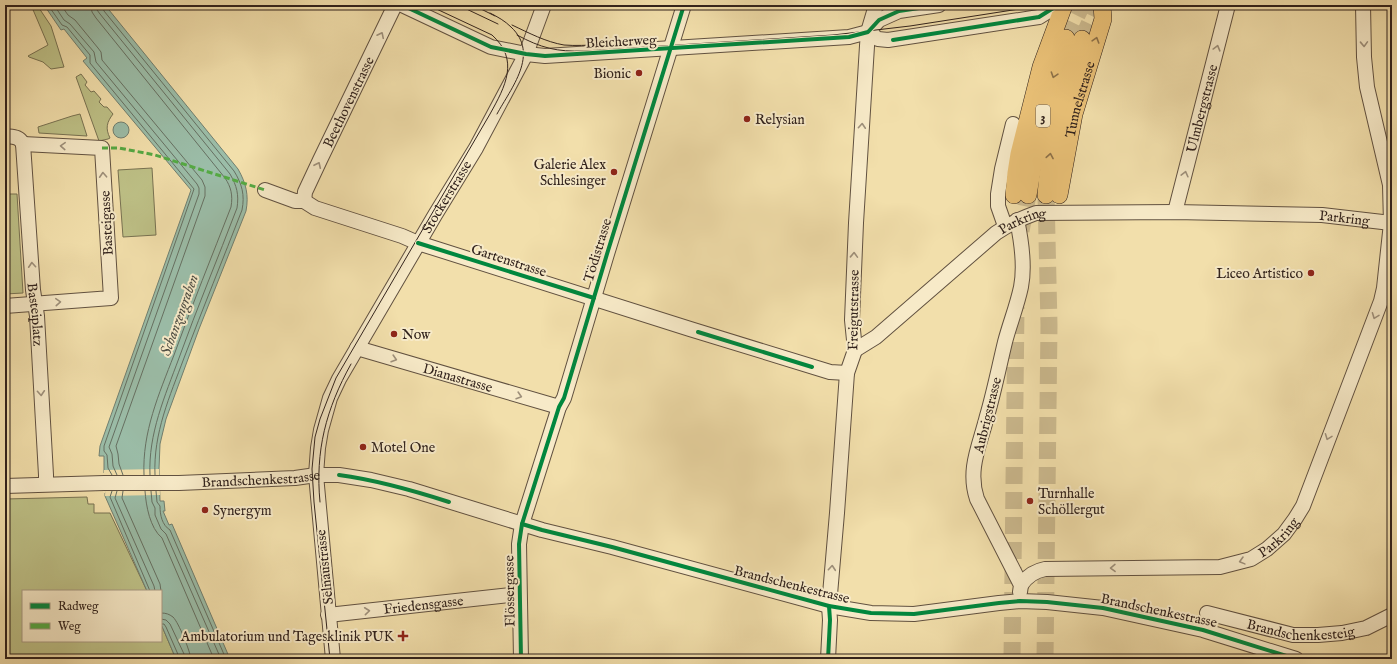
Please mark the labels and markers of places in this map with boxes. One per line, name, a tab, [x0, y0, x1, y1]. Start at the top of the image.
place label: Bionic	[593, 65, 631, 83]
marker: Bionic	[634, 68, 644, 78]
place label: Relysian	[755, 111, 805, 129]
marker: Relysian	[742, 114, 752, 124]
place label: Galerie Alex Schlesinger	[534, 156, 606, 190]
marker: Galerie Alex Schlesinger	[609, 167, 619, 177]
place label: Liceo Artistico	[1216, 265, 1303, 283]
marker: Liceo Artistico	[1306, 268, 1316, 278]
place label: Now	[402, 326, 431, 344]
marker: Now	[389, 329, 399, 339]
place label: Motel One	[371, 439, 436, 457]
marker: Motel One	[358, 442, 368, 452]
place label: Turnhalle Schöllergut	[1038, 485, 1105, 519]
marker: Turnhalle Schöllergut	[1025, 496, 1035, 506]
place label: Synergym	[213, 502, 272, 520]
marker: Synergym	[200, 505, 210, 515]
place label: Ambulatorium und Tagesklinik PUK	[180, 628, 395, 646]
marker: Ambulatorium und Tagesklinik PUK	[397, 630, 409, 642]

